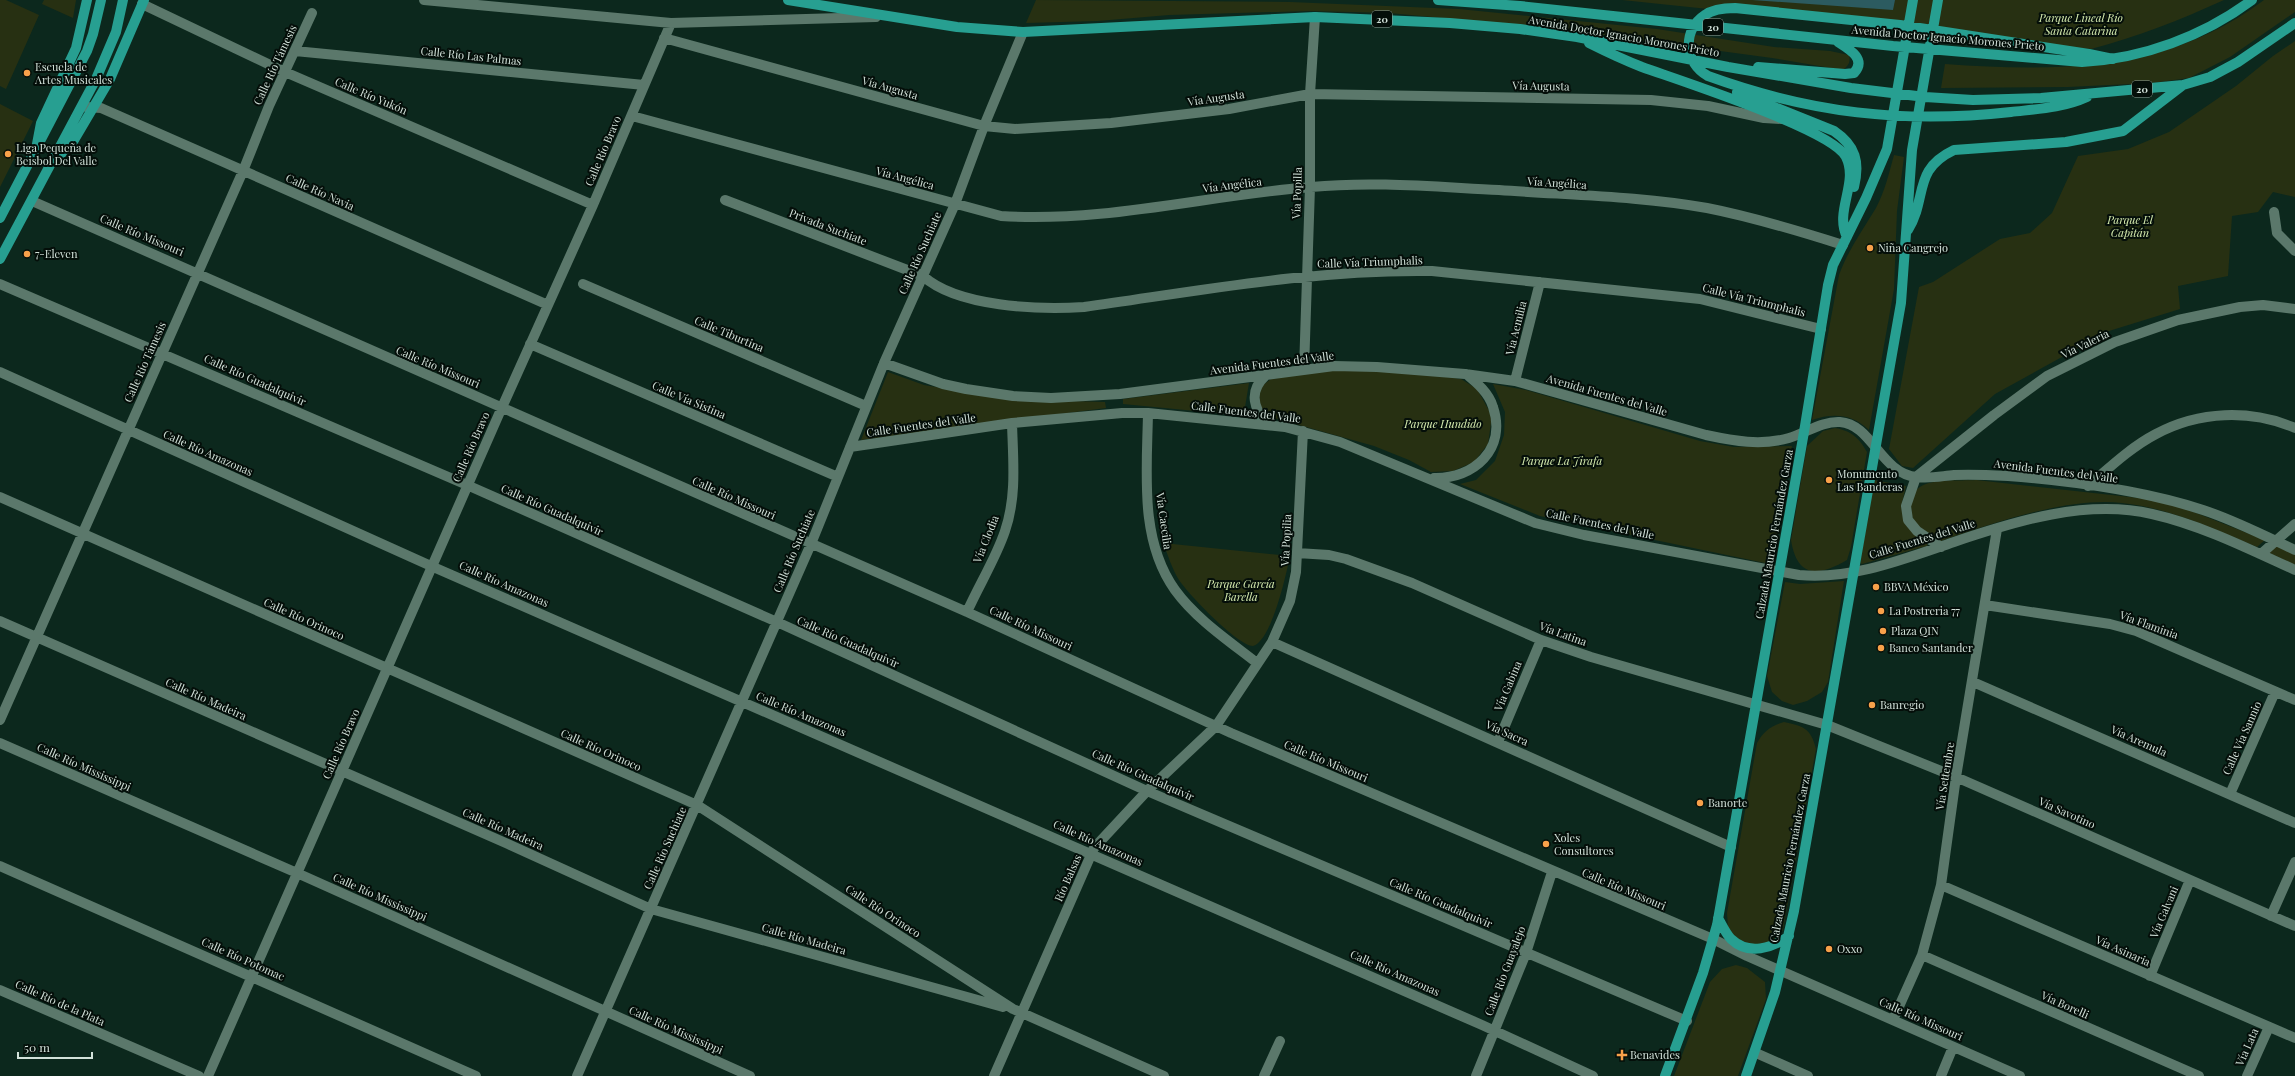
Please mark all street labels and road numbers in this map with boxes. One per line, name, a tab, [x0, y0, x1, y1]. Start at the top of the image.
road number: 20	[1372, 11, 1392, 27]
street label: Avenida Doctor Ignacio Morones Prieto	[1527, 11, 1721, 60]
road number: 20	[1703, 19, 1723, 35]
street label: Calle Río Támesis	[249, 22, 300, 107]
street label: Avenida Doctor Ignacio Morones Prieto	[1850, 22, 2045, 53]
street label: Calle Río Las Palmas	[420, 43, 522, 68]
street label: Vía Augusta	[860, 72, 920, 103]
street label: Calle Río Yukón	[333, 74, 410, 118]
street label: Vía Augusta	[1511, 77, 1570, 94]
road number: 20	[2132, 81, 2152, 97]
street label: Vía Augusta	[1186, 86, 1246, 109]
street label: Calle Río Bravo	[581, 113, 624, 188]
street label: Vía Angélica	[873, 162, 936, 193]
street label: Vía Popilla	[1288, 166, 1305, 220]
street label: Calle Río Navia	[283, 170, 357, 214]
street label: Vía Angélica	[1200, 173, 1263, 196]
street label: Vía Angélica	[1526, 173, 1588, 192]
street label: Privada Suchiate	[787, 205, 870, 248]
street label: Calle Río Suchiate	[895, 209, 945, 296]
street label: Calle Río Missouri	[98, 210, 186, 259]
street label: Calle Vía Triumphalis	[1317, 252, 1423, 271]
street label: Calle Vía Triumphalis	[1701, 279, 1807, 320]
street label: Vía Aemilia	[1501, 299, 1530, 357]
street label: Calle Tiburtina	[692, 312, 767, 355]
street label: Calle Río Támesis	[120, 319, 169, 405]
street label: Vía Valeria	[2057, 325, 2112, 362]
street label: Calle Río Missouri	[394, 342, 482, 391]
street label: Avenida Fuentes del Valle	[1208, 347, 1335, 378]
street label: Calle Río Guadalquivir	[202, 350, 309, 409]
street label: Avenida Fuentes del Valle	[1544, 370, 1670, 419]
street label: Calle Vía Sistina	[650, 377, 729, 422]
street label: Calle Fuentes del Valle	[1190, 397, 1302, 426]
street label: Calle Río Bravo	[448, 409, 493, 484]
street label: Calle Fuentes del Valle	[865, 409, 977, 440]
street label: Calle Río Amazonas	[161, 426, 255, 479]
street label: Calzada Mauricio Fernández Garza	[1751, 447, 1796, 620]
street label: Avenida Fuentes del Valle	[1992, 455, 2119, 486]
street label: Calle Río Missouri	[690, 472, 778, 523]
street label: Calle Río Guadalquivir	[499, 480, 606, 539]
street label: Vía Caecilia	[1153, 491, 1176, 551]
street label: Calle Fuentes del Valle	[1545, 505, 1656, 542]
street label: Calle Río Suchiate	[769, 507, 818, 595]
street label: Vía Clodia	[969, 512, 1002, 566]
street label: Vía Popilia	[1277, 513, 1294, 567]
street label: Calle Fuentes del Valle	[1867, 515, 1977, 562]
street label: Calle Río Amazonas	[457, 557, 551, 610]
street label: Calle Río Orinoco	[261, 594, 347, 643]
street label: Calle Río Missouri	[987, 602, 1075, 653]
street label: Vía Flaminia	[2117, 607, 2181, 642]
street label: Calle Río Guadalquivir	[795, 612, 902, 671]
street label: Vía Latina	[1537, 618, 1589, 649]
street label: Vía Gabina	[1490, 658, 1525, 714]
street label: Calle Río Madeira	[163, 674, 250, 723]
street label: Calle Río Amazonas	[754, 688, 849, 739]
street label: Calle Vía Sannio	[2219, 699, 2264, 777]
street label: Calle Río Bravo	[318, 706, 363, 781]
street label: Vía Sacra	[1483, 716, 1531, 749]
street label: Vía Aremula	[2108, 721, 2170, 760]
street label: Calle Río Orinoco	[558, 725, 644, 774]
street label: Calle Río Missouri	[1282, 736, 1370, 785]
street label: Calle Río Mississippi	[35, 739, 134, 794]
street label: Vía Settembre	[1932, 740, 1957, 812]
street label: Calle Río Guadalquivir	[1090, 745, 1197, 804]
street label: Calzada Mauricio Fernández Garza	[1766, 772, 1813, 944]
street label: Vía Savotino	[2036, 793, 2098, 832]
street label: Calle Río Madeira	[460, 804, 547, 853]
street label: Calle Río Suchiate	[640, 804, 690, 891]
street label: Calle Río Amazonas	[1051, 816, 1145, 869]
street label: Río Balsas	[1051, 852, 1085, 904]
street label: Calle Río Missouri	[1580, 864, 1668, 913]
street label: Calle Río Mississippi	[331, 869, 430, 924]
street label: Calle Río Guadalquivir	[1387, 874, 1495, 931]
street label: Calle Río Orinoco	[843, 881, 924, 941]
street label: Vía Galvani	[2145, 884, 2181, 941]
street label: Calle Río Madeira	[760, 919, 849, 958]
street label: Calle Río Guayalejo	[1481, 924, 1529, 1018]
street label: Vía Asinaria	[2093, 931, 2153, 970]
street label: Calle Río Potomac	[199, 933, 287, 984]
street label: Calle Río Amazonas	[1348, 946, 1442, 999]
street label: Calle Río de la Plata	[13, 976, 108, 1029]
street label: Vía Borelli	[2038, 987, 2091, 1022]
street label: Calle Río Missouri	[1877, 993, 1965, 1044]
street label: Calle Río Mississippi	[627, 1002, 726, 1057]
street label: Vía Lata	[2231, 1025, 2262, 1069]

